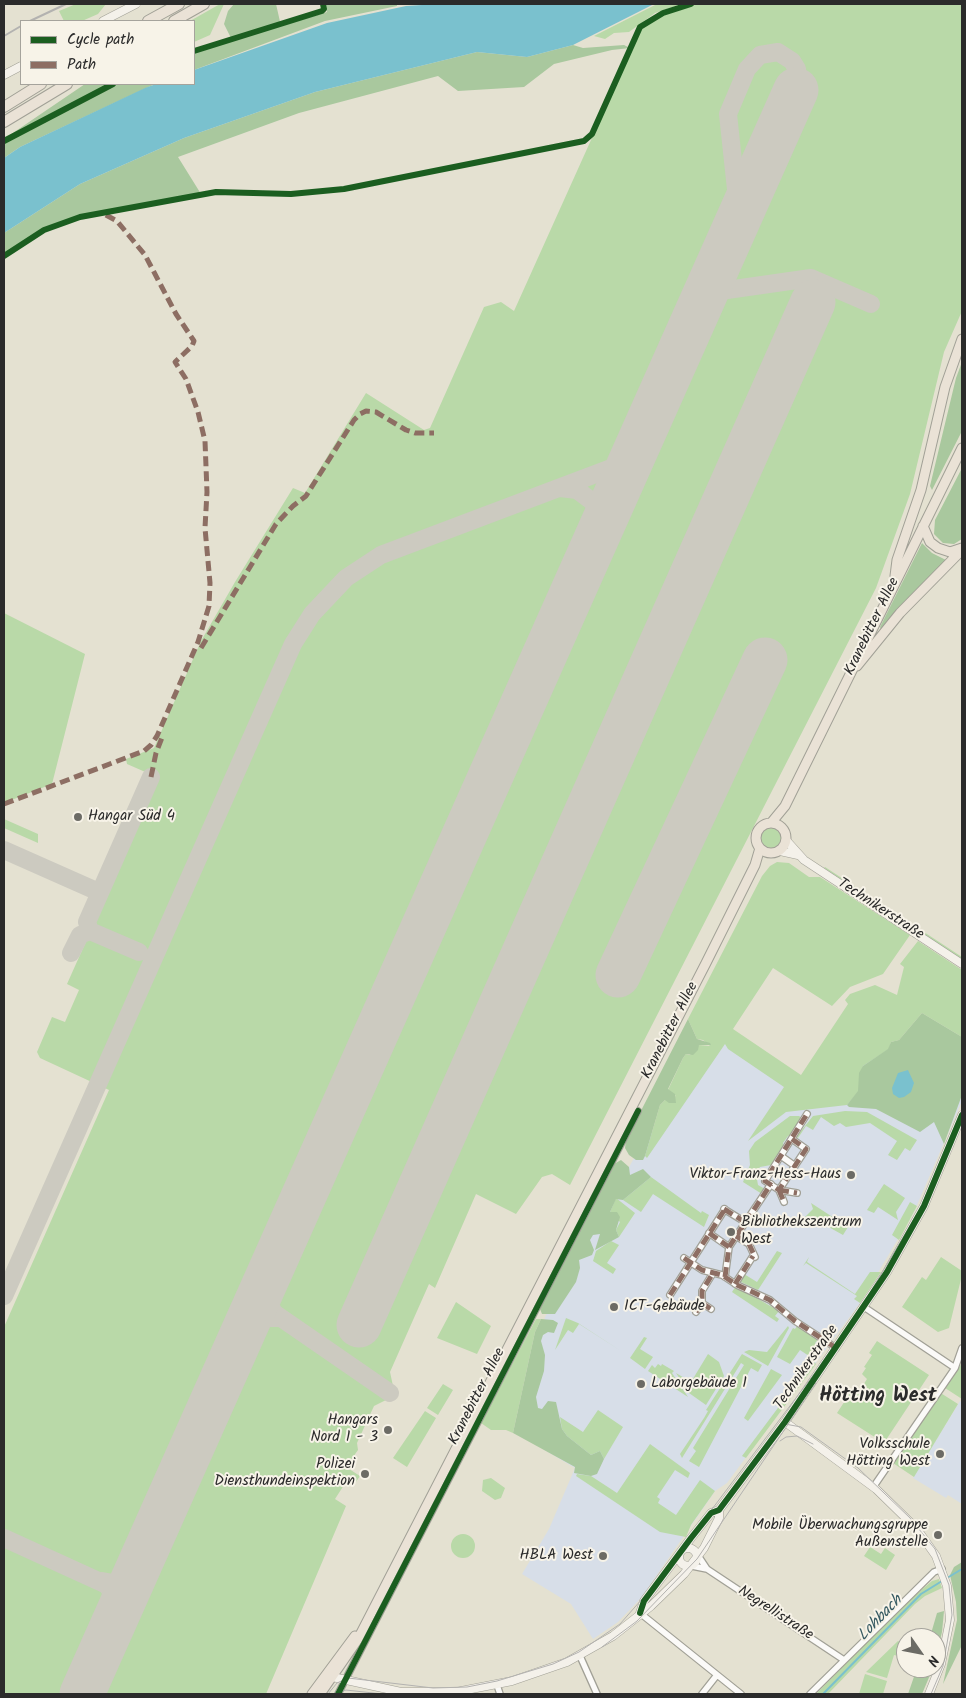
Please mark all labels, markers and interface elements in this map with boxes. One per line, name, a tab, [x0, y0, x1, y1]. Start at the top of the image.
legend	[20, 20, 195, 85]
text: Cycle path	[67, 28, 134, 52]
text: Path	[67, 53, 96, 77]
street label: Kranebitter Allee	[842, 575, 904, 679]
place label: Hangar Süd 4	[88, 808, 175, 826]
marker: Hangar Süd 4	[72, 811, 84, 823]
street label: Technikerstraße	[833, 875, 927, 945]
street label: Kranebitter Allee	[639, 980, 703, 1082]
place label: Viktor-Franz-Hess-Haus	[689, 1166, 841, 1184]
marker: Viktor-Franz-Hess-Haus	[845, 1169, 857, 1181]
place label: Bibliothekszentrum West	[741, 1214, 861, 1249]
marker: Bibliothekszentrum West	[725, 1226, 737, 1238]
place label: ICT-Gebäude	[624, 1298, 705, 1316]
marker: ICT-Gebäude	[608, 1301, 620, 1313]
street label: Technikerstraße	[771, 1322, 843, 1414]
street label: Kranebitter Allee	[446, 1346, 510, 1448]
place label: Laborgebäude 1	[651, 1375, 747, 1393]
marker: Laborgebäude 1	[635, 1378, 647, 1390]
district label: Hötting West	[819, 1386, 937, 1410]
place label: Hangars Nord 1 - 3	[310, 1412, 378, 1447]
marker: Hangars Nord 1 - 3	[382, 1424, 394, 1436]
place label: Volksschule Hötting West	[846, 1436, 930, 1471]
marker: Volksschule Hötting West	[934, 1448, 946, 1460]
place label: Polizei Diensthundeinspektion	[214, 1456, 355, 1491]
marker: Polizei Diensthundeinspektion	[359, 1468, 371, 1480]
place label: Mobile Überwachungsgruppe Außenstelle	[752, 1517, 928, 1552]
marker: Mobile Überwachungsgruppe Außenstelle	[932, 1529, 944, 1541]
place label: HBLA West	[519, 1547, 593, 1565]
marker: HBLA West	[597, 1550, 609, 1562]
street label: Negrellistraße	[734, 1583, 816, 1645]
water label: Lohbach	[855, 1592, 907, 1646]
north arrow	[896, 1628, 946, 1678]
text: N	[921, 1651, 944, 1670]

